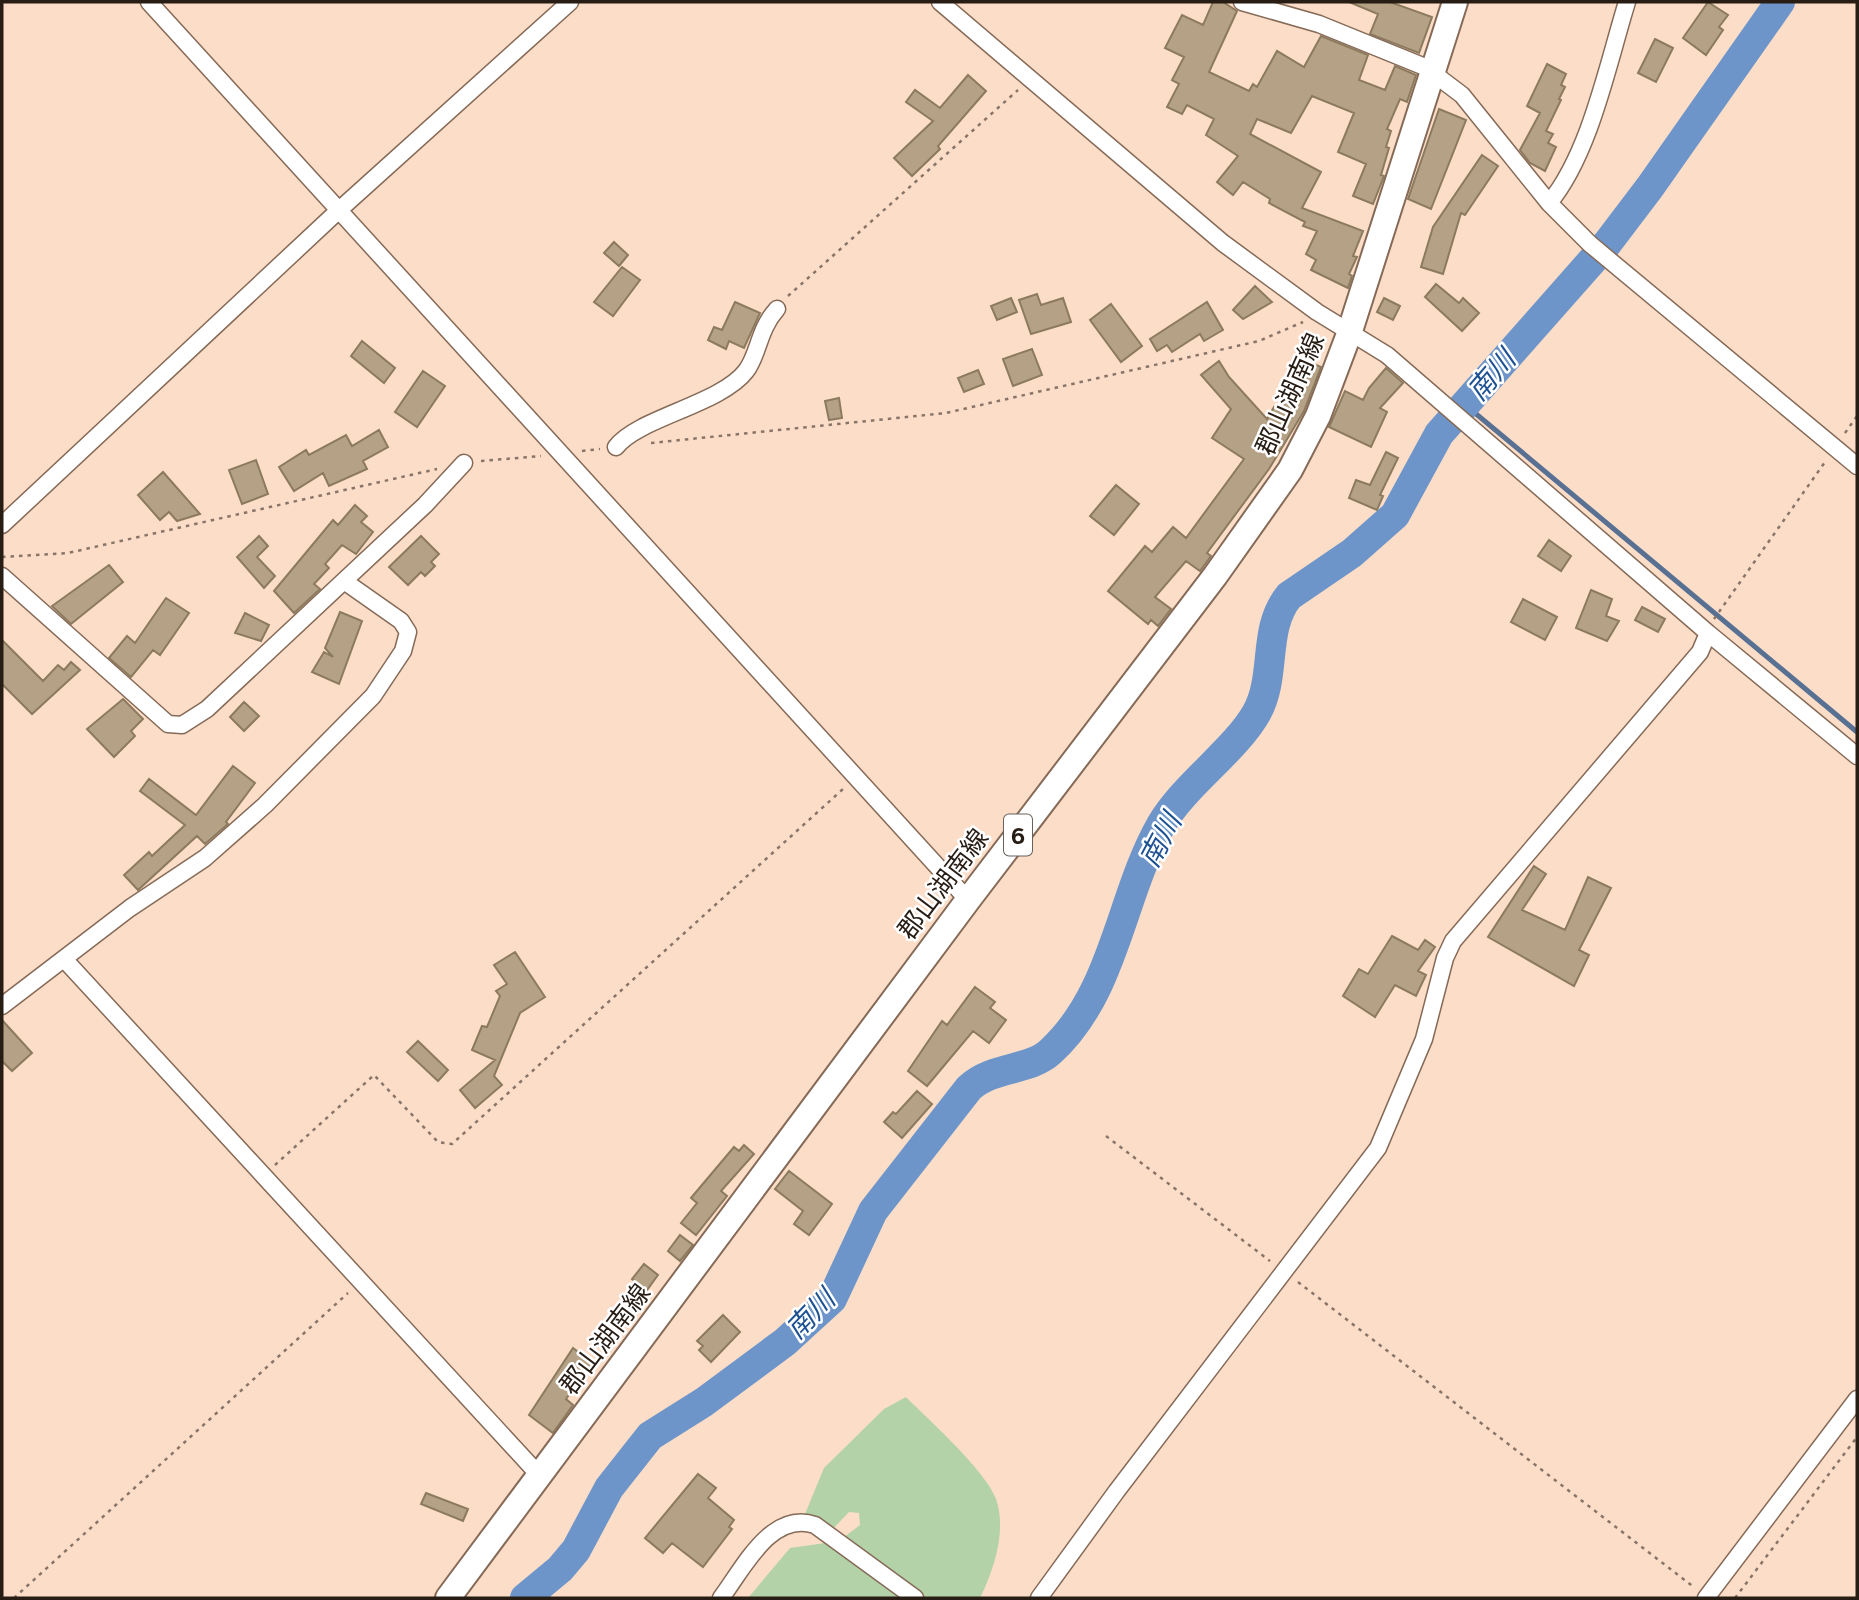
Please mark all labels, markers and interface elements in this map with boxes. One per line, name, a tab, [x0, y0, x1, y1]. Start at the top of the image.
street label: 郡山湖南線	[1249, 328, 1331, 460]
water label: 南川	[1460, 340, 1524, 407]
water label: 南川	[1132, 805, 1190, 873]
road number: 6	[1004, 814, 1032, 856]
street label: 郡山湖南線	[891, 822, 995, 946]
street label: 郡山湖南線	[553, 1277, 657, 1401]
water label: 南川	[778, 1280, 844, 1346]

